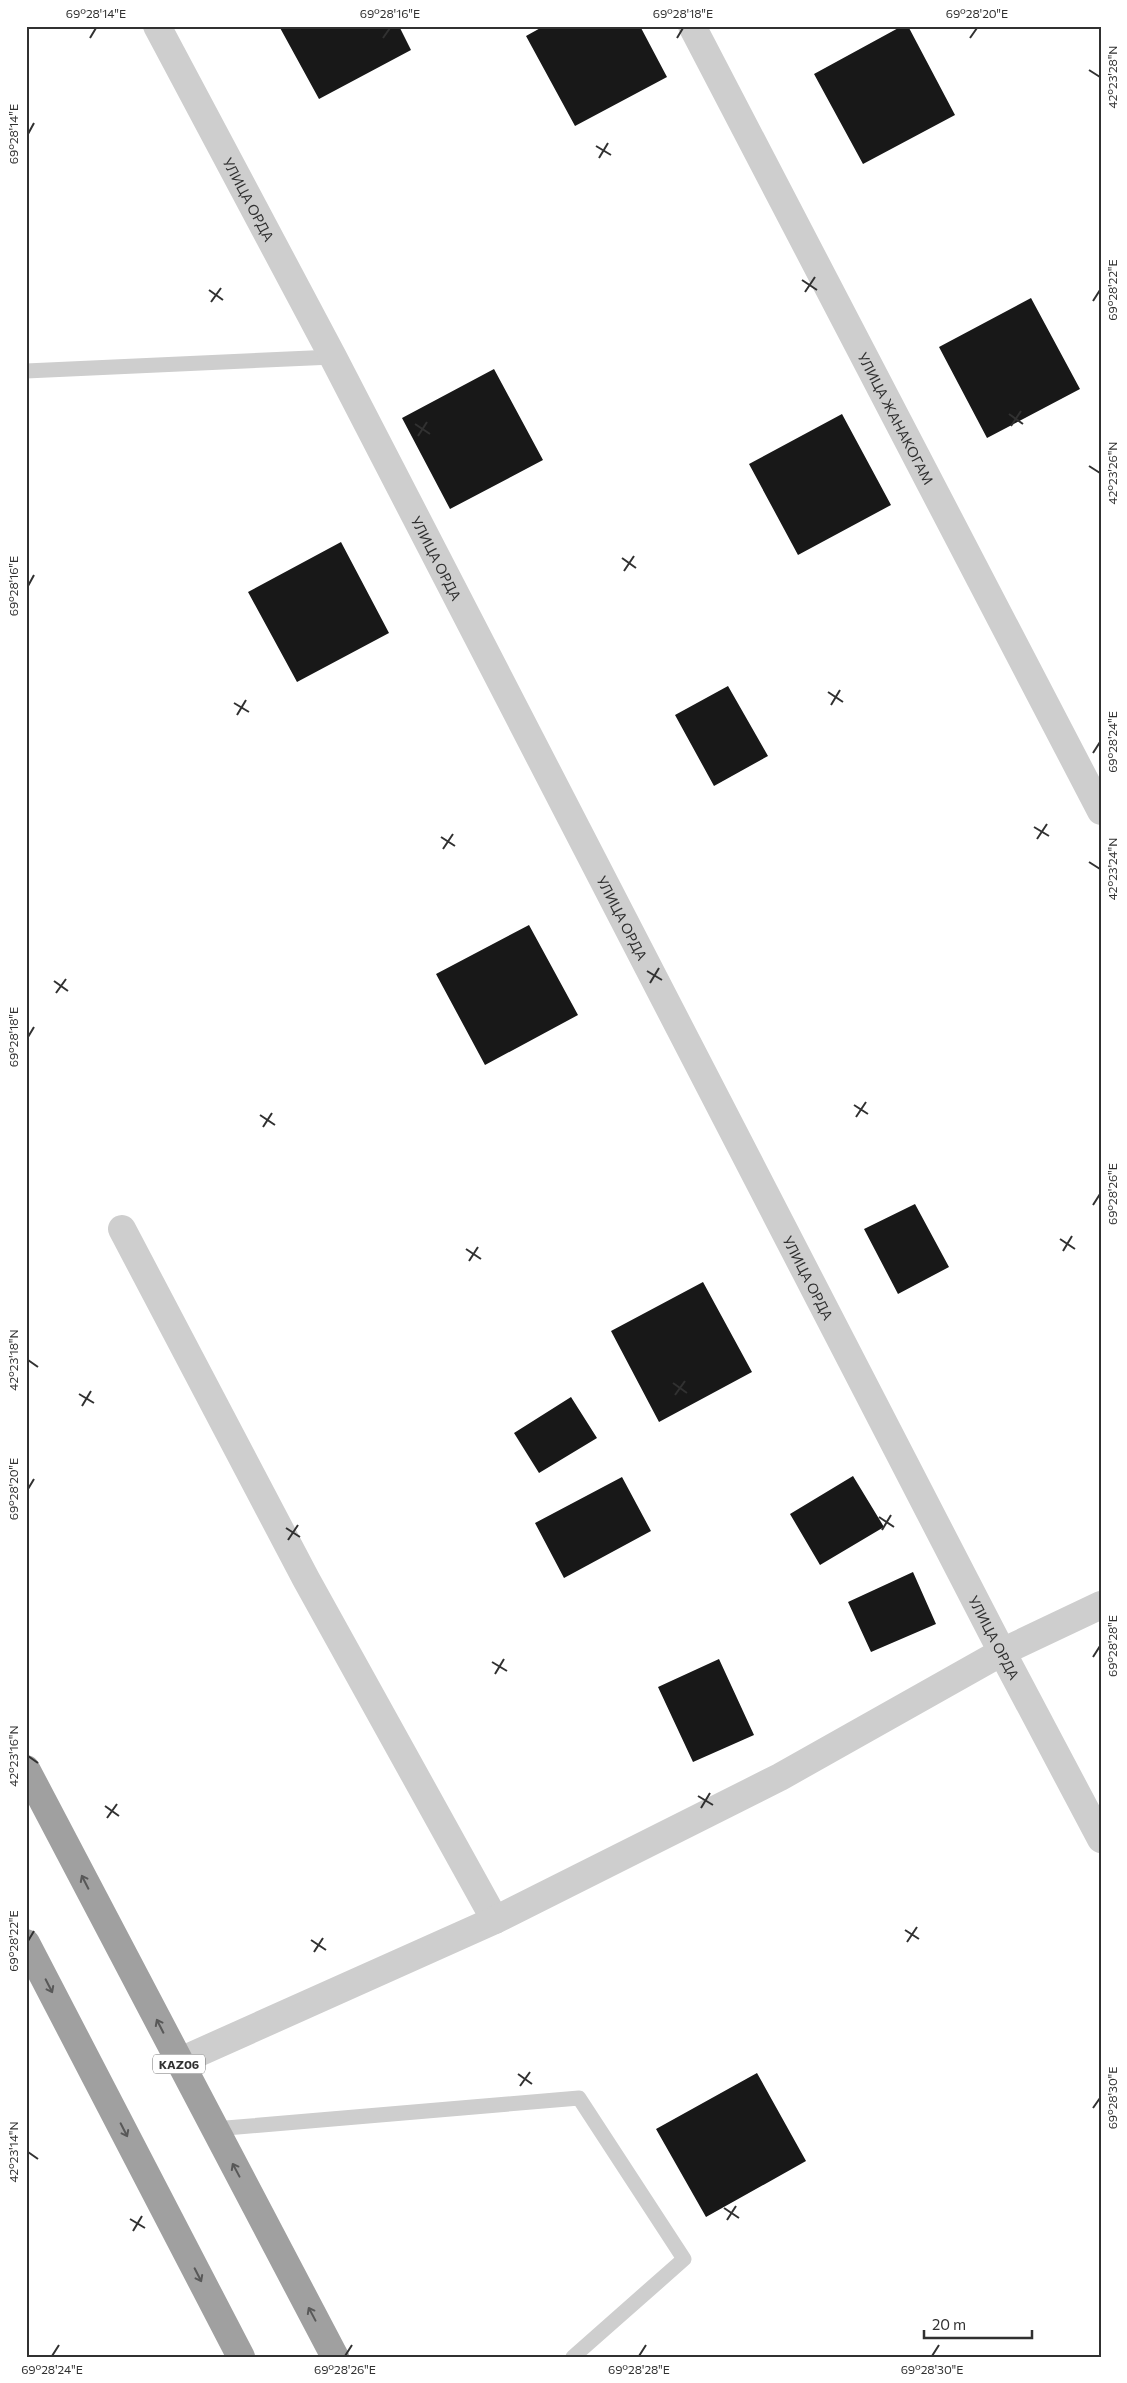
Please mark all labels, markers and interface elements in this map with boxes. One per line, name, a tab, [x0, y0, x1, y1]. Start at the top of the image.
text: 69°28'14"E	[66, 6, 126, 20]
text: 69°28'16"E	[360, 6, 420, 20]
text: 69°28'18"E	[653, 6, 713, 20]
text: 69°28'20"E	[946, 6, 1008, 20]
text: 42°23'28"N	[1105, 46, 1119, 108]
text: 69°28'14"E	[6, 104, 20, 164]
street label: УЛИЦА ОРДА	[220, 154, 278, 244]
text: 69°28'22"E	[1105, 259, 1119, 321]
street label: УЛИЦА ЖАНАКОГАМ	[855, 349, 938, 487]
text: 42°23'26"N	[1105, 442, 1119, 504]
street label: УЛИЦА ОРДА	[408, 513, 466, 603]
text: 69°28'16"E	[6, 556, 20, 616]
text: 69°28'24"E	[1105, 711, 1119, 773]
text: 42°23'24"N	[1105, 838, 1119, 900]
street label: УЛИЦА ОРДА	[594, 873, 652, 963]
text: 69°28'18"E	[6, 1007, 20, 1067]
text: 69°28'26"E	[1105, 1163, 1119, 1225]
street label: УЛИЦА ОРДА	[780, 1232, 838, 1323]
text: 42°23'18"N	[6, 1329, 20, 1391]
text: 69°28'20"E	[6, 1458, 20, 1520]
street label: УЛИЦА ОРДА	[966, 1592, 1024, 1683]
text: 69°28'28"E	[1105, 1615, 1119, 1677]
text: 42°23'16"N	[6, 1725, 20, 1787]
one-way arrow	[80, 1875, 89, 1890]
text: 69°28'22"E	[6, 1910, 20, 1972]
one-way arrow	[45, 1978, 54, 1993]
one-way arrow	[155, 2019, 165, 2034]
road number: KАZ06	[153, 2054, 205, 2074]
text: 69°28'30"E	[1105, 2067, 1119, 2129]
text: 42°23'14"N	[6, 2121, 20, 2183]
one-way arrow	[119, 2123, 129, 2138]
one-way arrow	[231, 2163, 240, 2178]
one-way arrow	[194, 2267, 204, 2281]
one-way arrow	[307, 2306, 317, 2321]
scale bar	[924, 2308, 1032, 2340]
text: 20 m	[932, 2315, 966, 2333]
text: 69°28'24"E	[21, 2362, 83, 2376]
text: 69°28'26"E	[314, 2362, 376, 2376]
text: 69°28'28"E	[608, 2362, 670, 2376]
text: 69°28'30"E	[901, 2362, 963, 2376]

